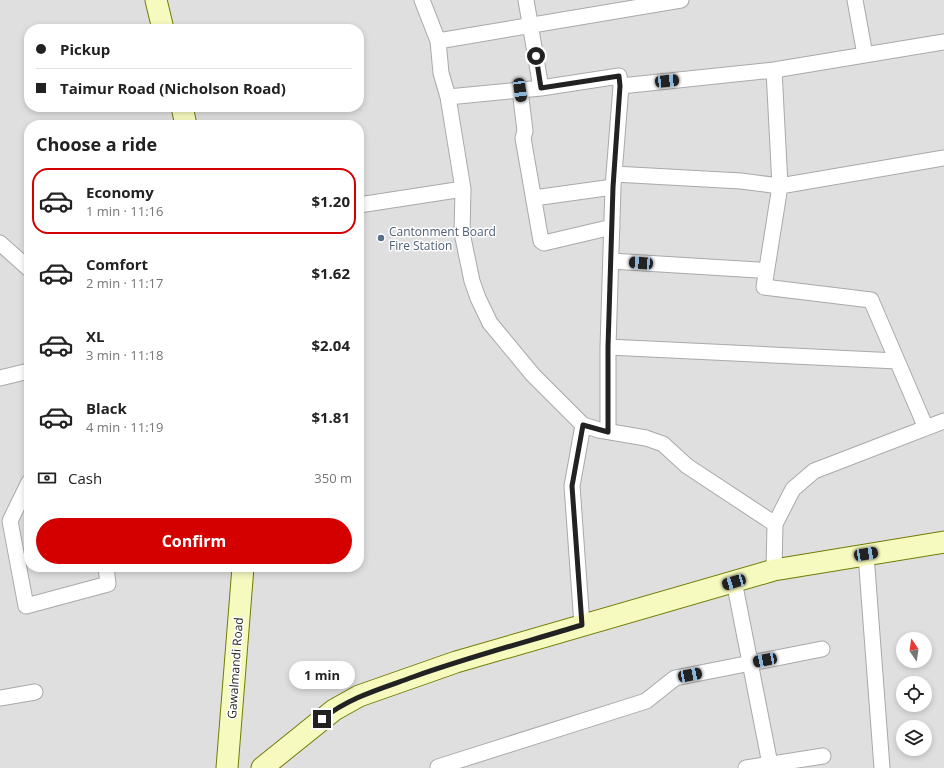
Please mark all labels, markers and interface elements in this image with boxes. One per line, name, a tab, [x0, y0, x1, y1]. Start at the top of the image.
text: Pickup	[60, 39, 110, 59]
route start	[527, 47, 545, 65]
car	[654, 74, 680, 88]
car	[512, 77, 528, 103]
text: Taimur Road (Nicholson Road)	[60, 78, 286, 98]
text: Choose a ride	[36, 132, 157, 156]
text: Economy	[86, 182, 154, 202]
icon: car	[38, 183, 74, 219]
text: $1.20	[311, 191, 350, 211]
text: 1 min · 11:16	[86, 202, 163, 220]
place label: Cantonment Board Fire Station	[389, 223, 496, 254]
marker: Cantonment Board Fire Station	[376, 233, 386, 243]
text: Comfort	[86, 254, 148, 274]
icon: car	[38, 255, 74, 291]
car	[629, 256, 653, 270]
text: $1.62	[311, 263, 350, 283]
text: 2 min · 11:17	[86, 274, 163, 292]
text: XL	[86, 326, 104, 346]
icon: car	[38, 327, 74, 363]
text: $2.04	[311, 335, 350, 355]
text: 3 min · 11:18	[86, 346, 163, 364]
text: Black	[86, 398, 127, 418]
icon: car	[38, 399, 74, 435]
text: $1.81	[311, 407, 350, 427]
text: 4 min · 11:19	[86, 418, 163, 436]
icon: cash	[36, 467, 58, 489]
text: Cash	[68, 468, 102, 488]
text: 350 m	[314, 469, 352, 487]
button: Confirm	[36, 518, 352, 564]
car	[853, 546, 879, 562]
car	[721, 573, 747, 591]
street label: Gawalmandi Road	[223, 617, 247, 719]
north arrow	[896, 632, 932, 668]
map controls	[896, 632, 932, 756]
car	[752, 652, 778, 668]
callout: 1 min	[289, 661, 355, 689]
text: 1 min	[304, 666, 340, 684]
car	[677, 667, 703, 683]
button: locate	[896, 676, 932, 712]
route end	[313, 710, 331, 728]
button: layers	[896, 720, 932, 756]

